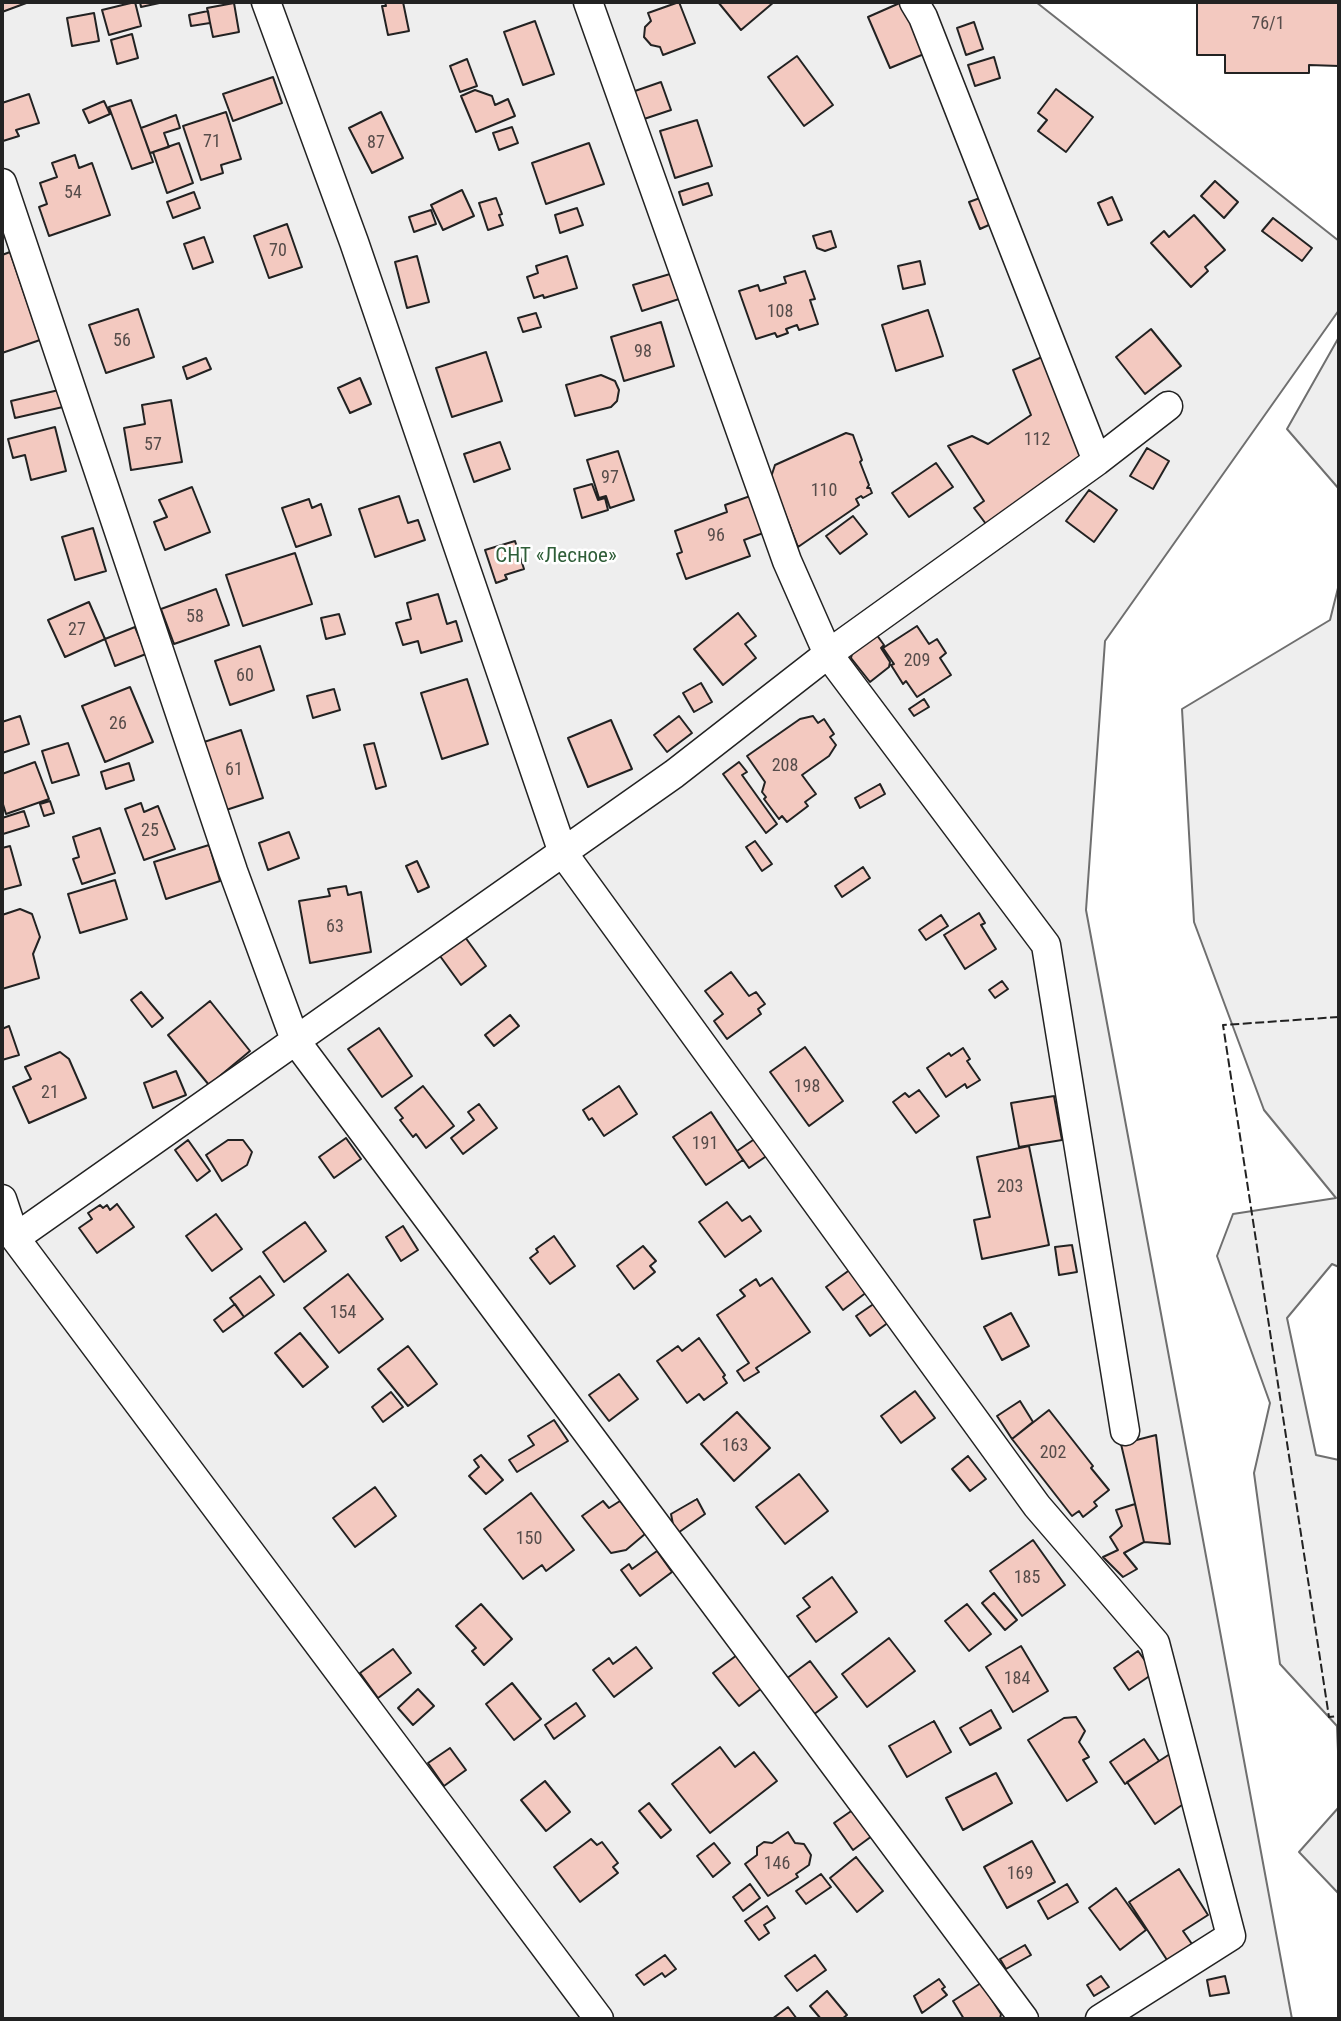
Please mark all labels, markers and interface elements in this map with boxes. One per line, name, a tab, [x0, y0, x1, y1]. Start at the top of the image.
house number: 76/1	[1251, 13, 1285, 35]
house number: 71	[203, 131, 221, 153]
house number: 87	[367, 132, 385, 154]
house number: 54	[64, 182, 82, 204]
house number: 70	[269, 240, 287, 262]
house number: 108	[767, 301, 793, 323]
house number: 56	[113, 330, 131, 352]
house number: 98	[634, 341, 652, 363]
house number: 112	[1024, 429, 1050, 451]
house number: 57	[144, 434, 162, 456]
house number: 97	[601, 467, 619, 489]
house number: 110	[811, 480, 837, 502]
house number: 96	[707, 525, 725, 547]
park label: СНТ «Лесное»	[495, 544, 617, 570]
house number: 58	[186, 606, 204, 628]
house number: 27	[68, 619, 86, 641]
house number: 209	[904, 650, 930, 672]
house number: 60	[236, 665, 254, 687]
house number: 26	[109, 713, 127, 735]
house number: 208	[772, 755, 798, 777]
house number: 61	[225, 759, 243, 781]
house number: 25	[141, 820, 159, 842]
house number: 63	[326, 916, 344, 938]
house number: 198	[794, 1076, 820, 1098]
house number: 21	[41, 1082, 59, 1104]
house number: 191	[692, 1133, 718, 1155]
house number: 203	[997, 1176, 1023, 1198]
house number: 154	[330, 1302, 356, 1324]
house number: 163	[722, 1435, 748, 1457]
house number: 202	[1040, 1442, 1066, 1464]
house number: 150	[516, 1528, 542, 1550]
house number: 185	[1014, 1567, 1040, 1589]
house number: 184	[1004, 1668, 1030, 1690]
house number: 146	[764, 1853, 790, 1875]
house number: 169	[1007, 1863, 1033, 1885]

